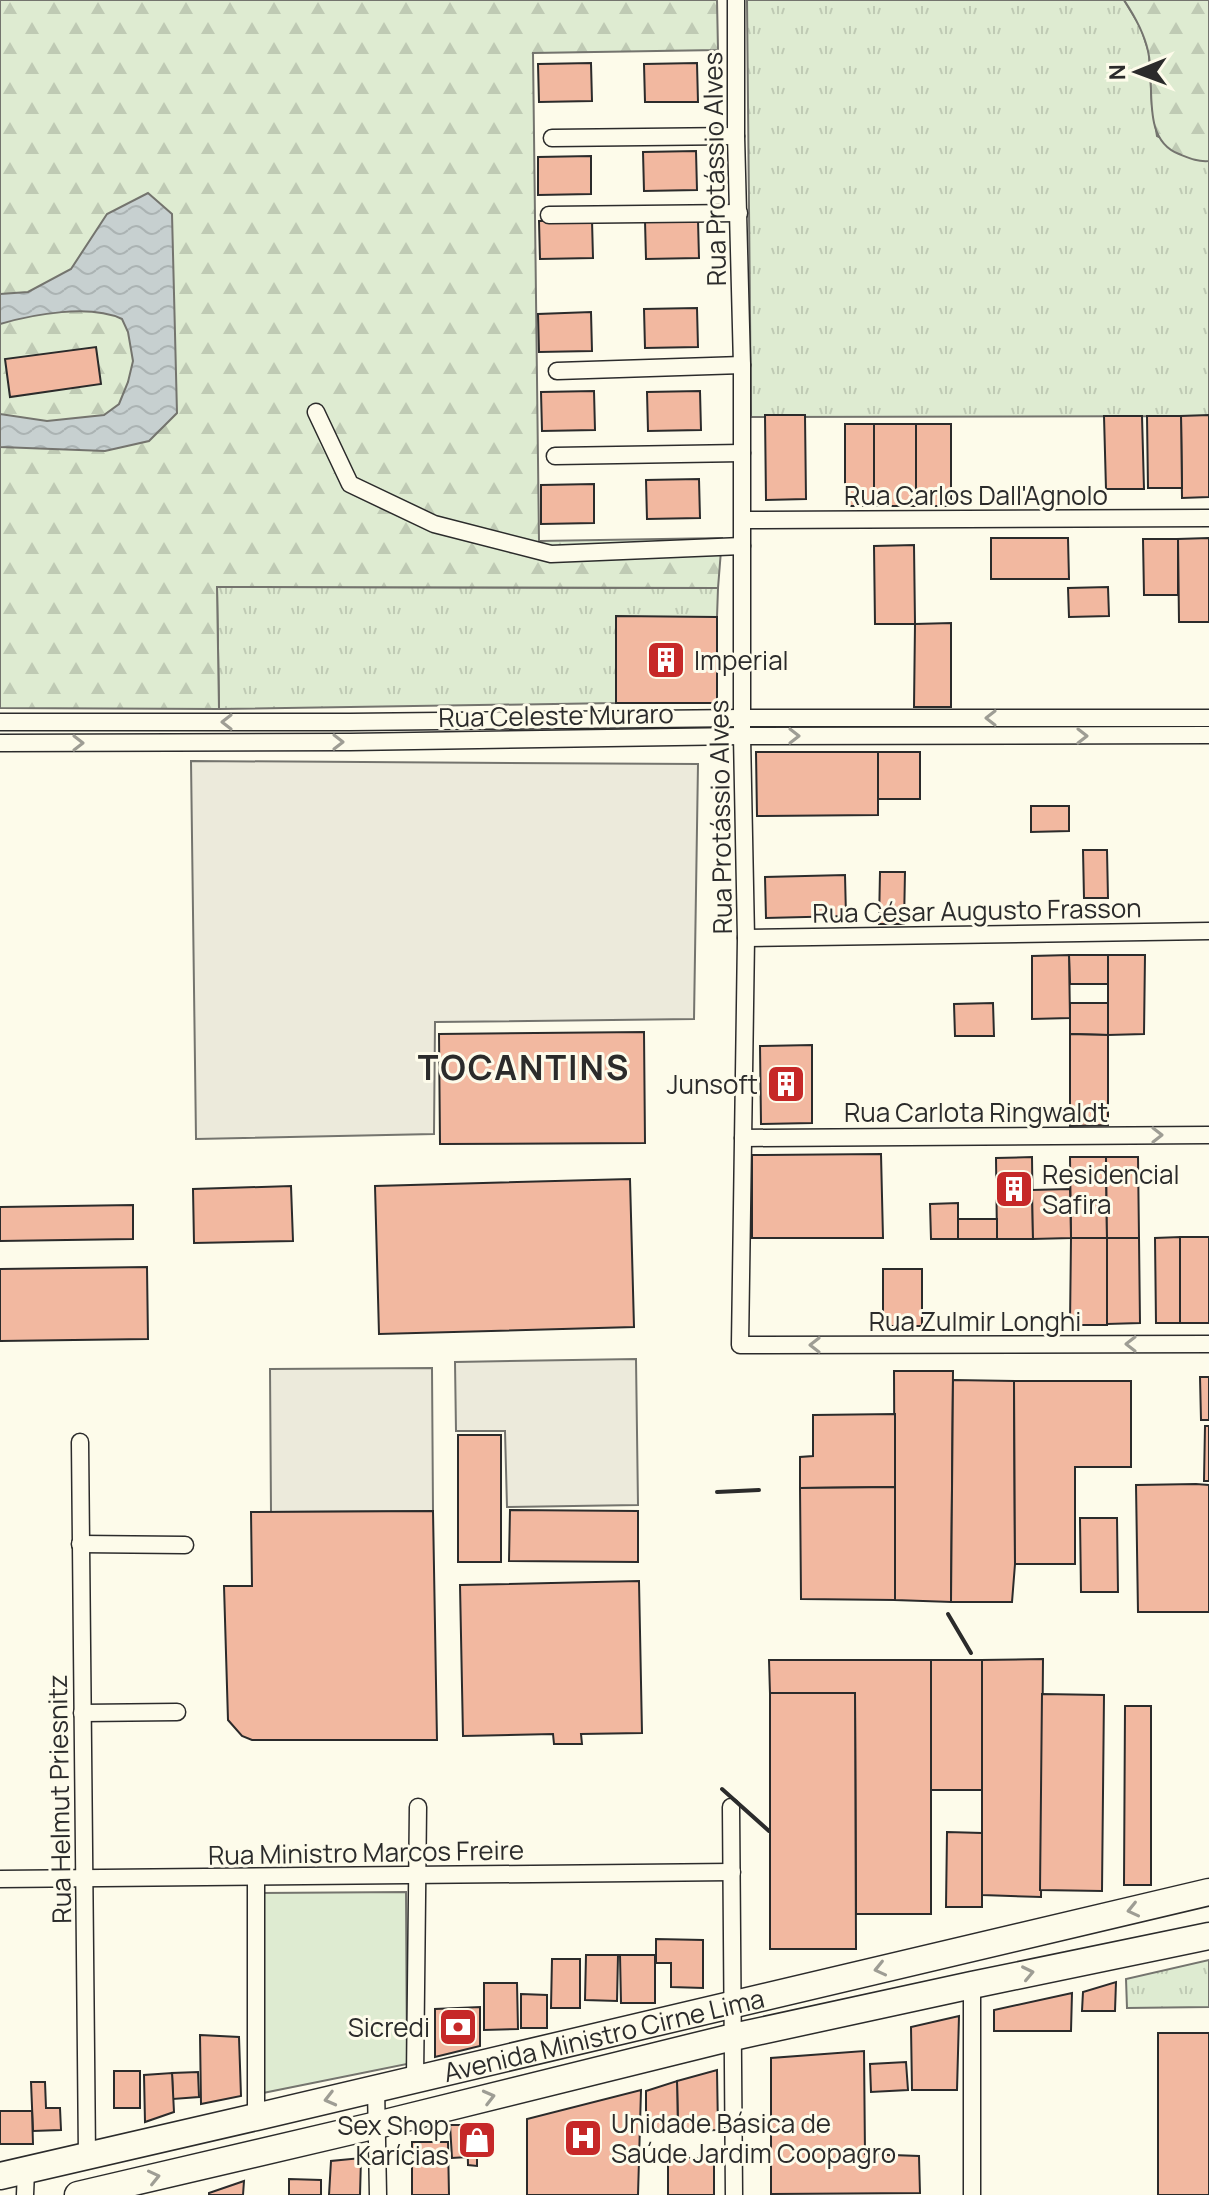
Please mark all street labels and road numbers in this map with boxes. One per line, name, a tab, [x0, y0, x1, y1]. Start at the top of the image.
street label: Rua Protássio Alves	[694, 51, 734, 287]
street label: Rua Carlos Dall'Agnolo	[844, 477, 1108, 513]
street label: Rua Celeste Muraro	[438, 695, 674, 735]
street label: Rua Protássio Alves	[700, 699, 740, 935]
street label: Rua César Augusto Frasson	[812, 889, 1142, 931]
street label: Rua Carlota Ringwaldt	[844, 1094, 1108, 1130]
street label: Rua Zulmir Longhi	[869, 1303, 1081, 1339]
street label: Rua Helmut Priesnitz	[39, 1674, 79, 1924]
street label: Rua Ministro Marcos Freire	[208, 1831, 524, 1873]
street label: Avenida Ministro Cirne Lima	[440, 1980, 768, 2090]

